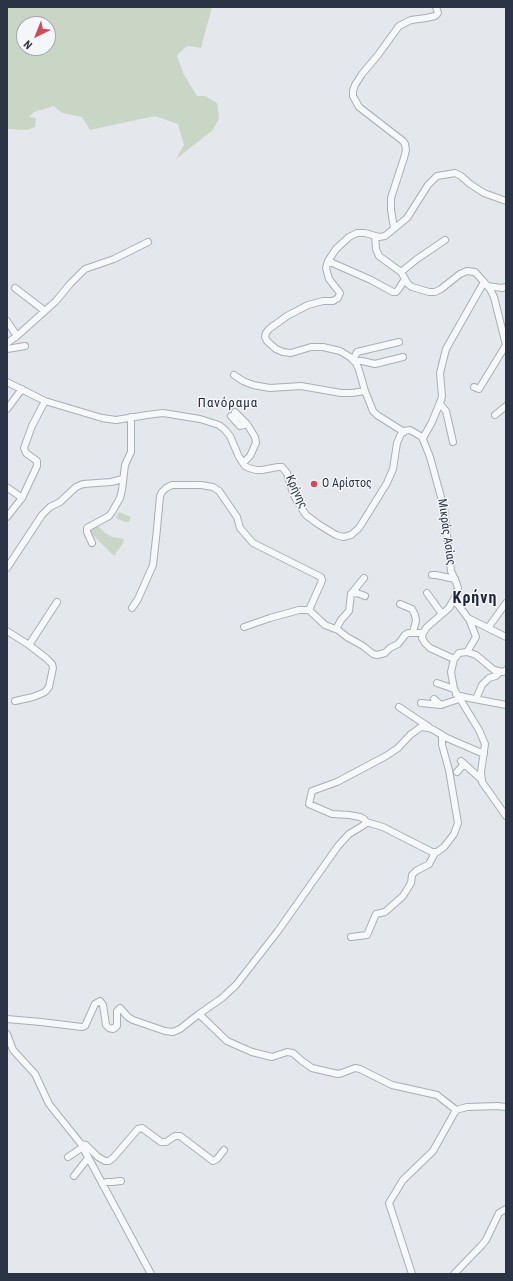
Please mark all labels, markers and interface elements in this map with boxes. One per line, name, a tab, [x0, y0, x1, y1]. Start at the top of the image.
north arrow	[16, 16, 56, 56]
text: N	[21, 37, 35, 51]
district label: Πανόραμα	[198, 396, 258, 412]
street label: Κρήνης	[282, 473, 310, 511]
place label: Ο Αρίστος	[322, 477, 372, 491]
marker: Ο Αρίστος	[309, 479, 319, 489]
street label: Μικράς Ασίας	[434, 498, 458, 566]
district label: Κρήνη	[453, 589, 497, 609]

